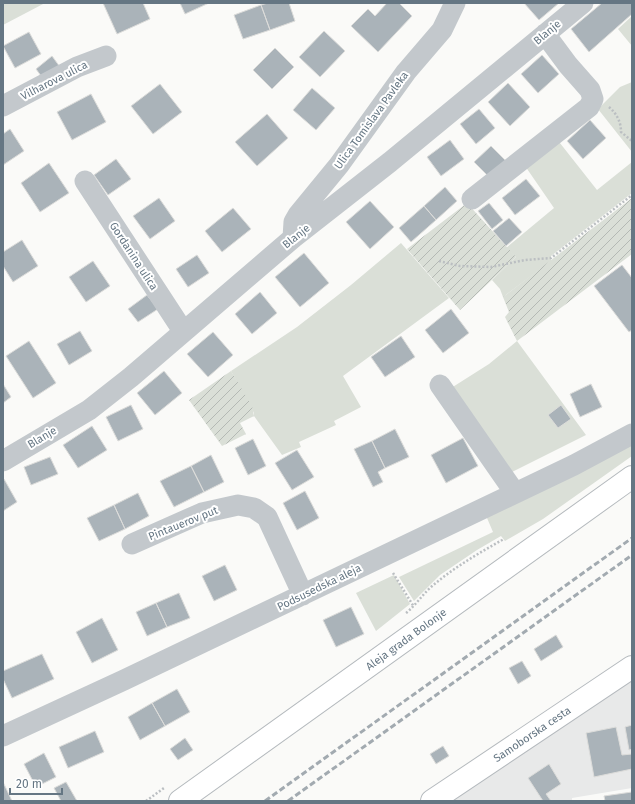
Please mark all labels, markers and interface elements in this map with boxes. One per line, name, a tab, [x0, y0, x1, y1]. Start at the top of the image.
street label: Blanje	[531, 17, 564, 47]
street label: Vilharova ulica	[19, 58, 90, 103]
street label: Ulica Tomislava Pavleka	[332, 69, 411, 172]
street label: Gordanina ulica	[107, 220, 160, 293]
street label: Blanje	[280, 221, 313, 251]
street label: Blanje	[25, 424, 59, 451]
street label: Pintauerov put	[147, 504, 220, 543]
street label: Podsusedska aleja	[275, 561, 363, 613]
street label: Aleja grada Bolonje	[363, 606, 449, 673]
street label: Samoborska cesta	[491, 704, 573, 765]
scale bar	[10, 770, 62, 796]
text: 20 m	[16, 777, 42, 791]

